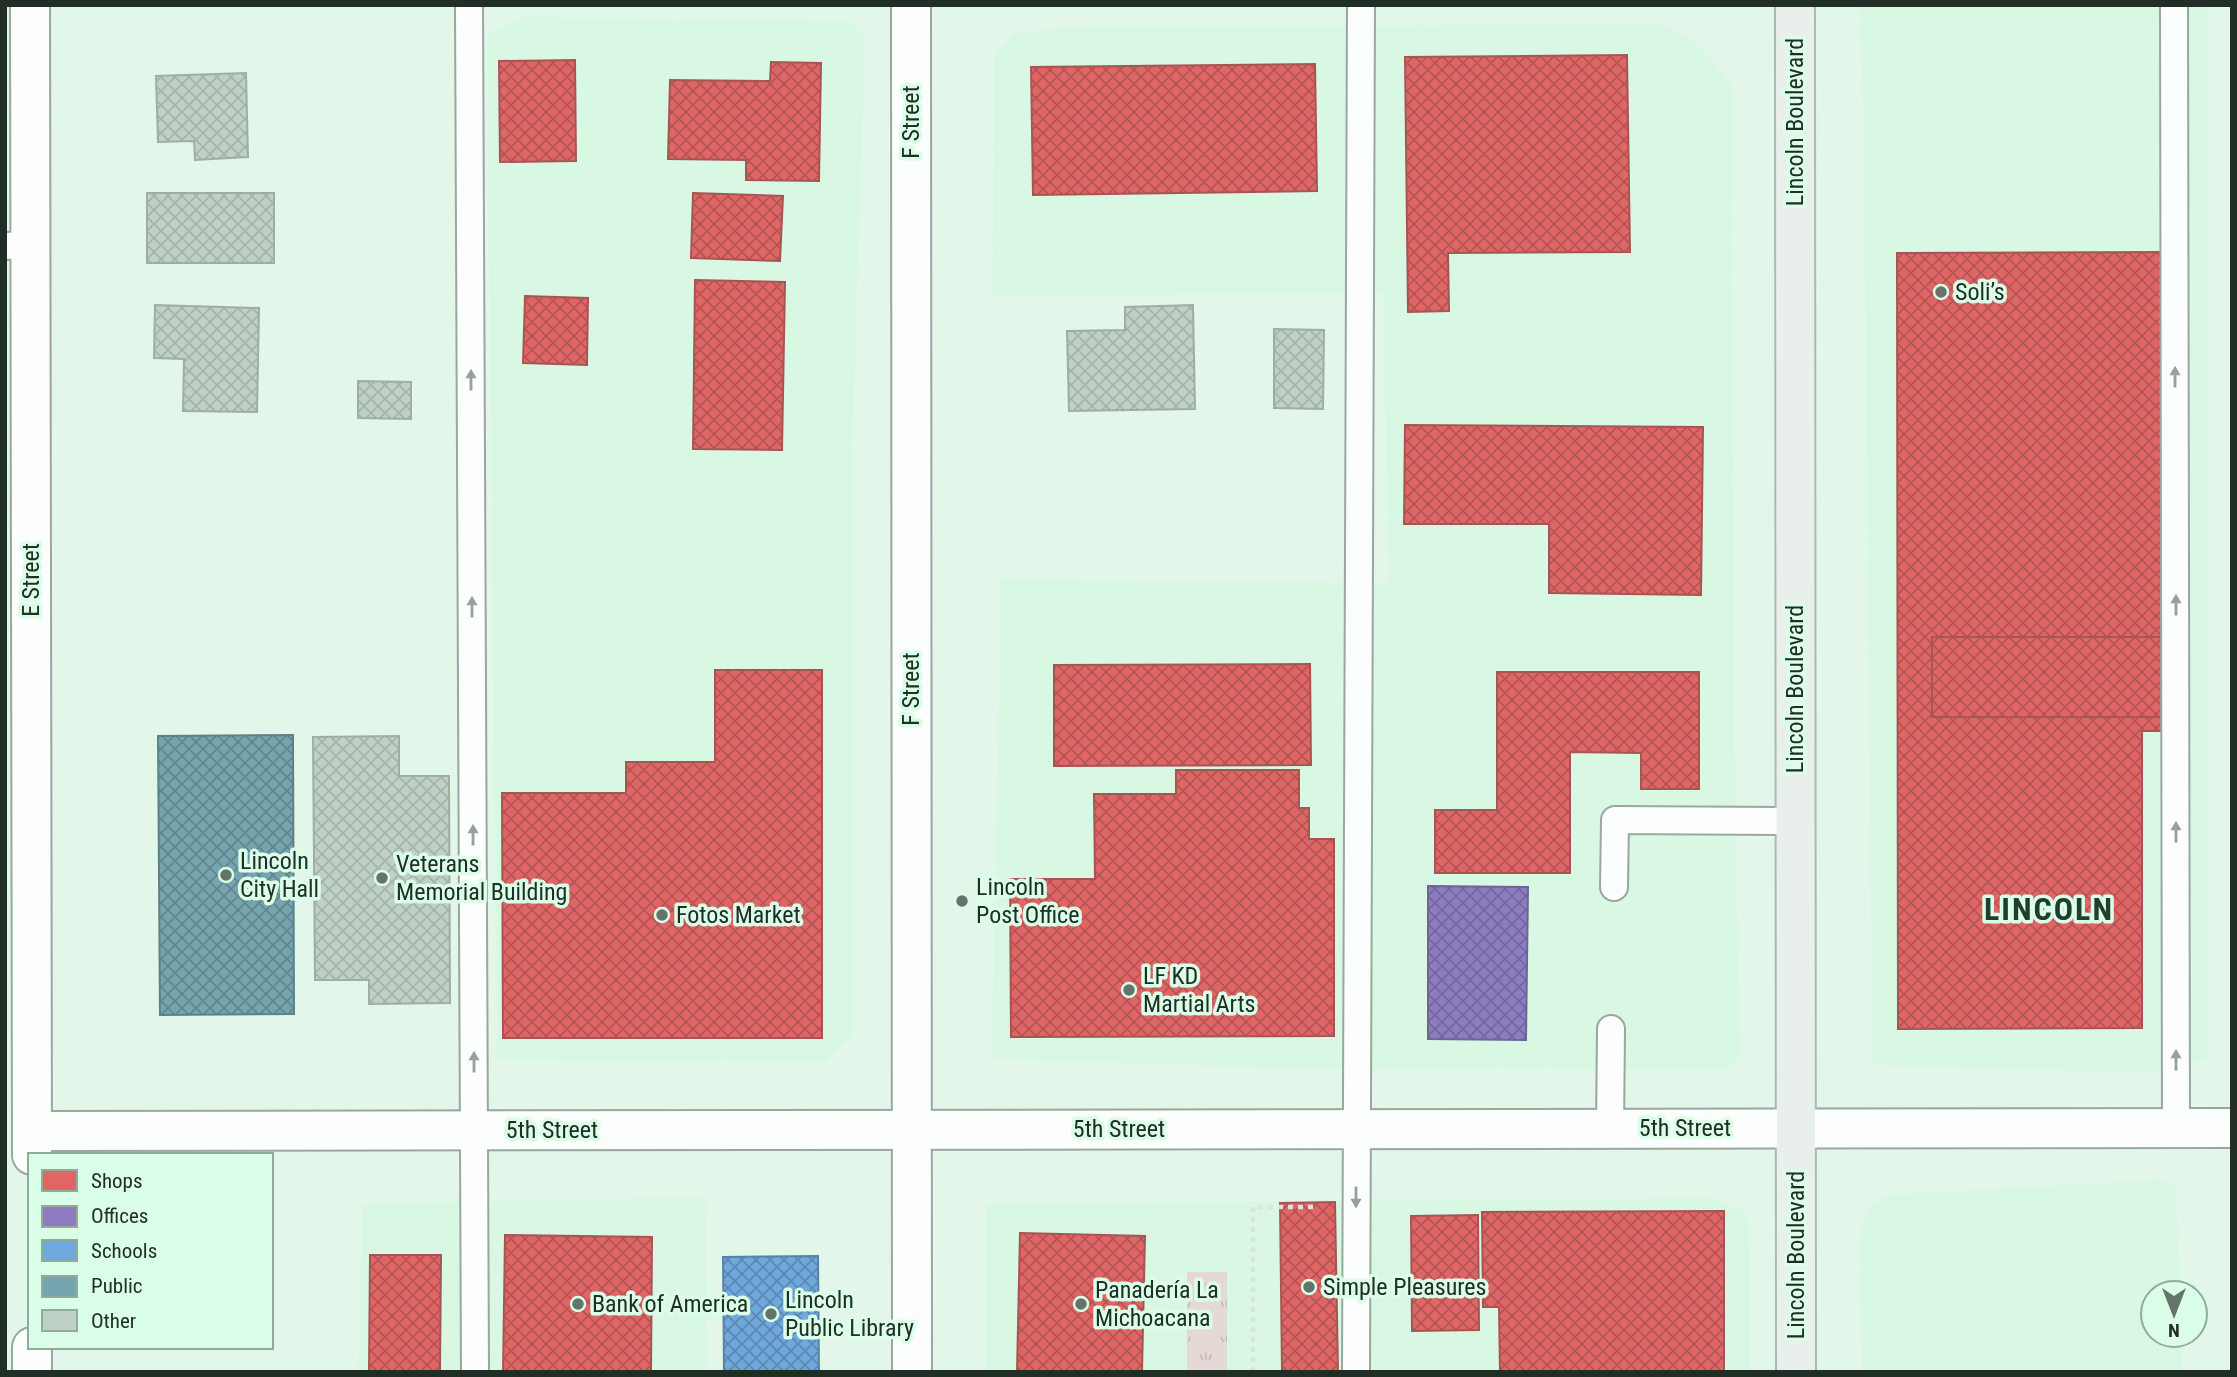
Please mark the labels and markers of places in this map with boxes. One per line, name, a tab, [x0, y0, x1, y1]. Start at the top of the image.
place label: Soli’s	[1955, 278, 2005, 306]
marker: Soli’s	[1933, 284, 1949, 300]
place label: Lincoln City Hall	[240, 847, 319, 903]
place label: Veterans Memorial Building	[396, 850, 567, 906]
marker: Lincoln City Hall	[218, 867, 234, 883]
marker: Veterans Memorial Building	[374, 870, 390, 886]
place label: Lincoln Post Office	[976, 873, 1079, 929]
marker: Lincoln Post Office	[954, 893, 970, 909]
place label: Fotos Market	[676, 901, 801, 929]
marker: Fotos Market	[654, 907, 670, 923]
place label: LF KD Martial Arts	[1143, 962, 1255, 1018]
marker: LF KD Martial Arts	[1121, 982, 1137, 998]
place label: Simple Pleasures	[1323, 1273, 1487, 1301]
place label: Panadería La Michoacana	[1095, 1276, 1219, 1332]
marker: Simple Pleasures	[1301, 1279, 1317, 1295]
place label: Lincoln Public Library	[785, 1286, 914, 1342]
place label: Bank of America	[592, 1290, 748, 1318]
marker: Bank of America	[570, 1296, 586, 1312]
marker: Panadería La Michoacana	[1073, 1296, 1089, 1312]
marker: Lincoln Public Library	[763, 1306, 779, 1322]

